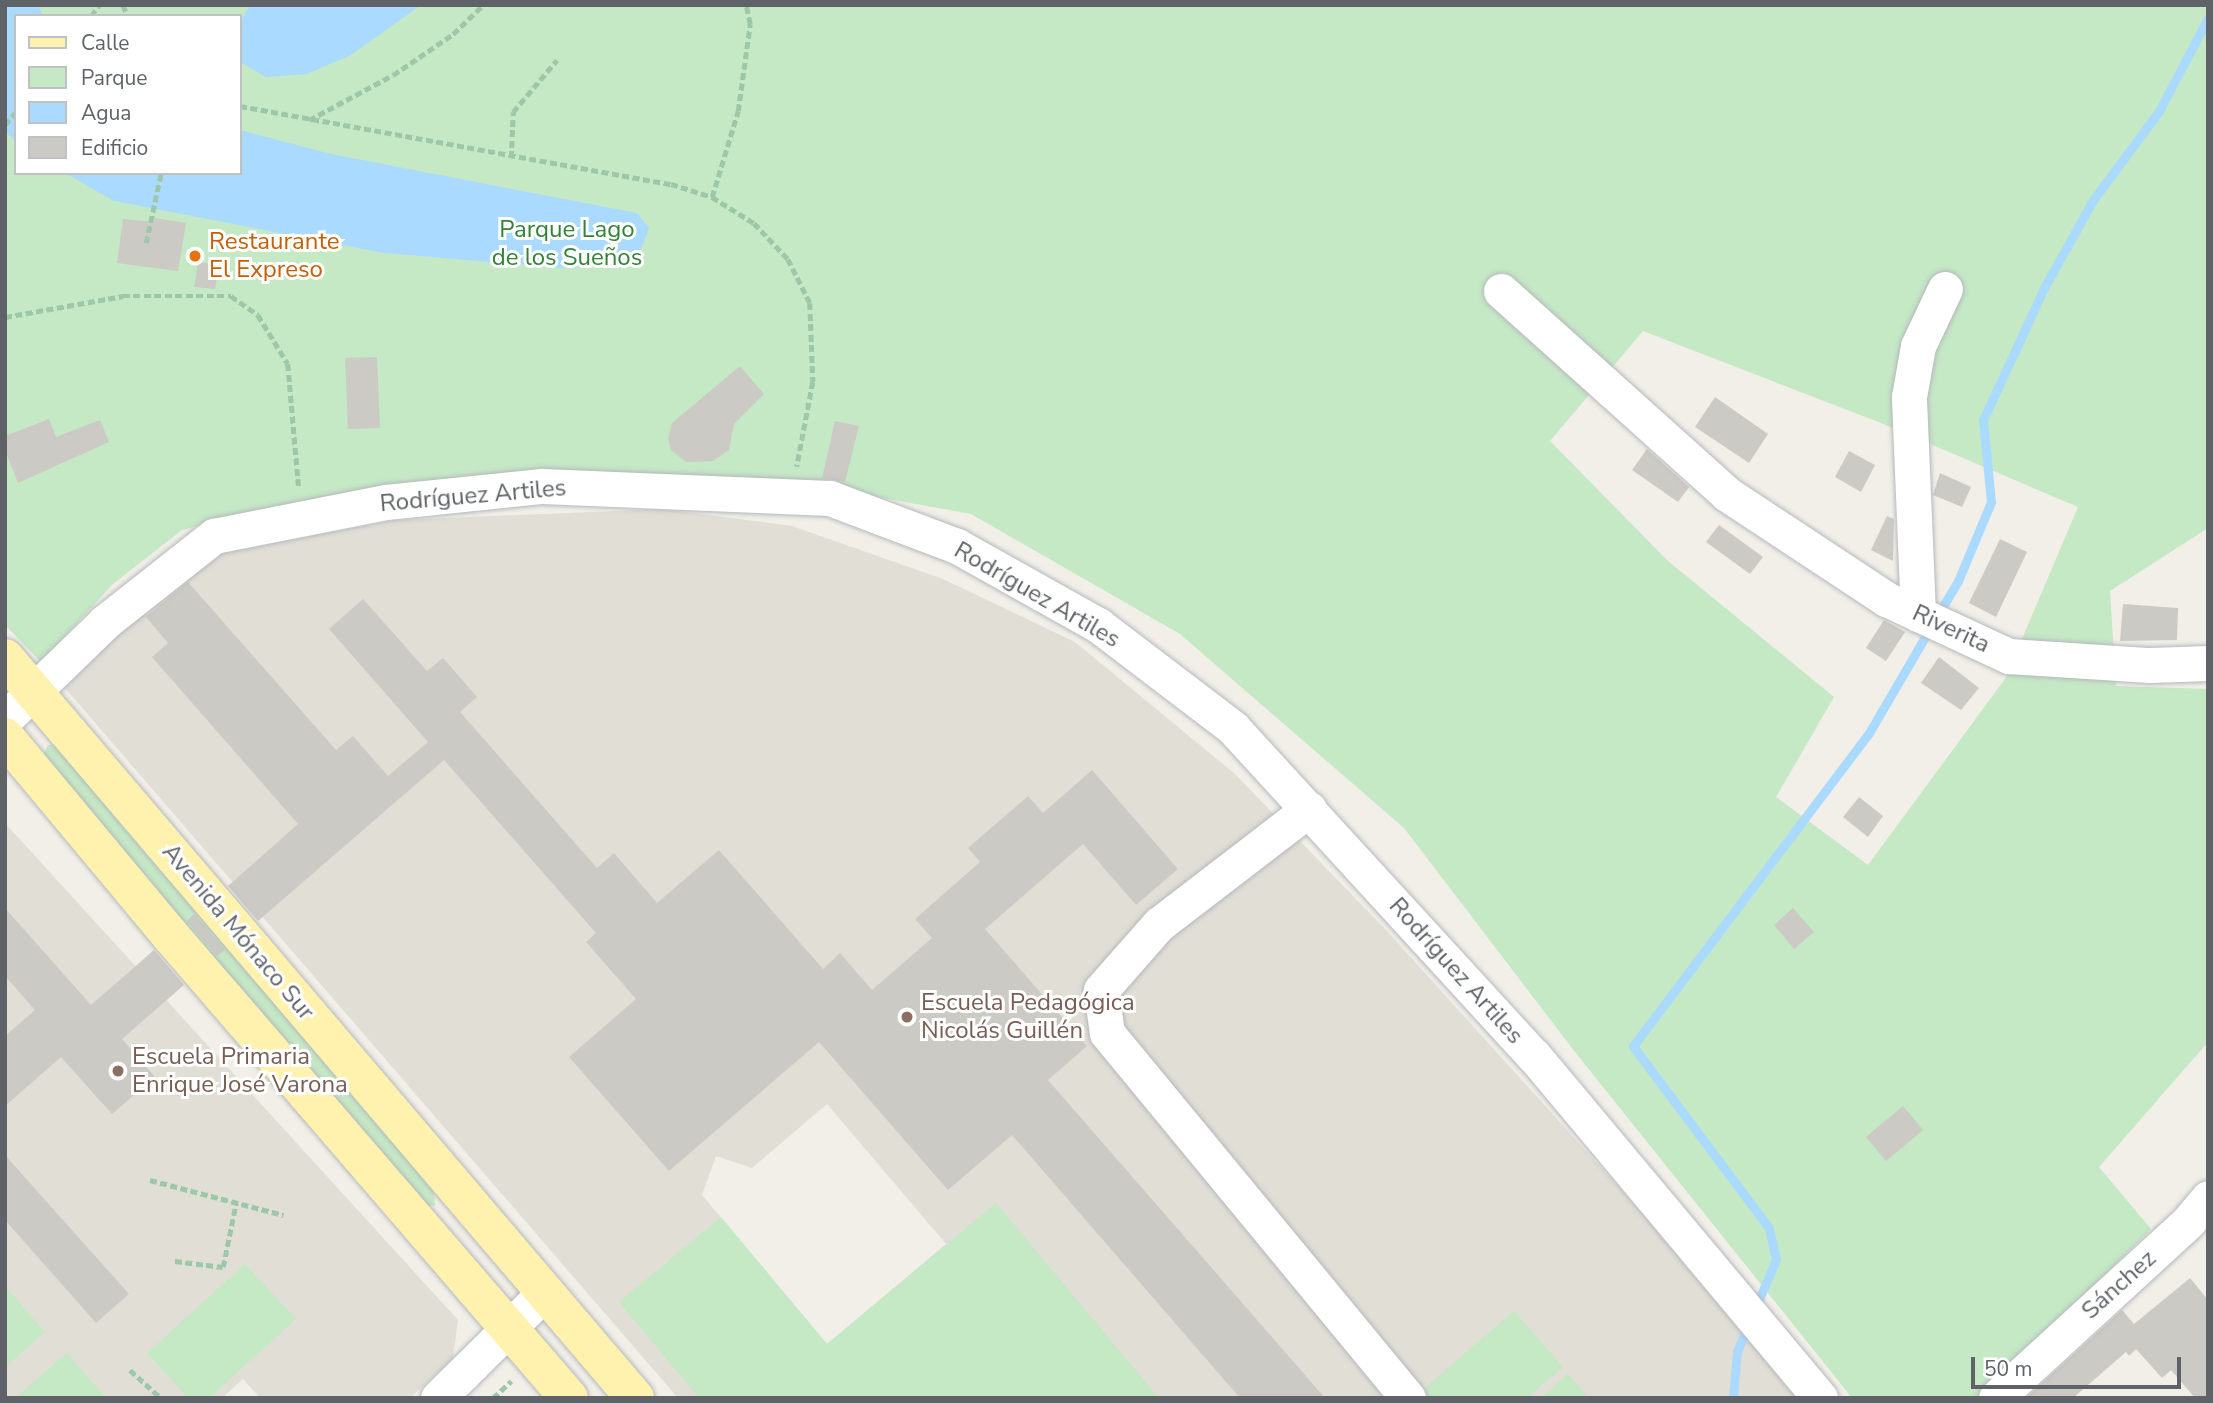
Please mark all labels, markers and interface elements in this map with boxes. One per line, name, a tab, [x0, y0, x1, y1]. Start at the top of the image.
legend	[14, 14, 242, 175]
text: Calle	[81, 29, 129, 57]
text: Parque	[81, 64, 148, 92]
text: Agua	[81, 99, 131, 127]
text: Edificio	[81, 134, 148, 162]
park label: Parque Lago de los Sueños	[492, 216, 642, 272]
place label: Restaurante El Expreso	[209, 228, 339, 284]
marker: Restaurante El Expreso	[187, 248, 203, 264]
street label: Rodríguez Artiles	[379, 474, 567, 518]
street label: Rodríguez Artiles	[949, 536, 1125, 654]
street label: Riverita	[1908, 599, 1994, 659]
street label: Avenida Mónaco Sur	[156, 838, 320, 1026]
street label: Rodríguez Artiles	[1383, 892, 1529, 1050]
place label: Escuela Pedagógica Nicolás Guillén	[921, 989, 1135, 1045]
marker: Escuela Pedagógica Nicolás Guillén	[899, 1009, 915, 1025]
place label: Escuela Primaria Enrique José Varona	[132, 1043, 348, 1099]
marker: Escuela Primaria Enrique José Varona	[110, 1063, 126, 1079]
street label: Sánchez	[2076, 1244, 2162, 1326]
scale bar	[1975, 1344, 2185, 1388]
text: 50 m	[1984, 1355, 2033, 1383]

